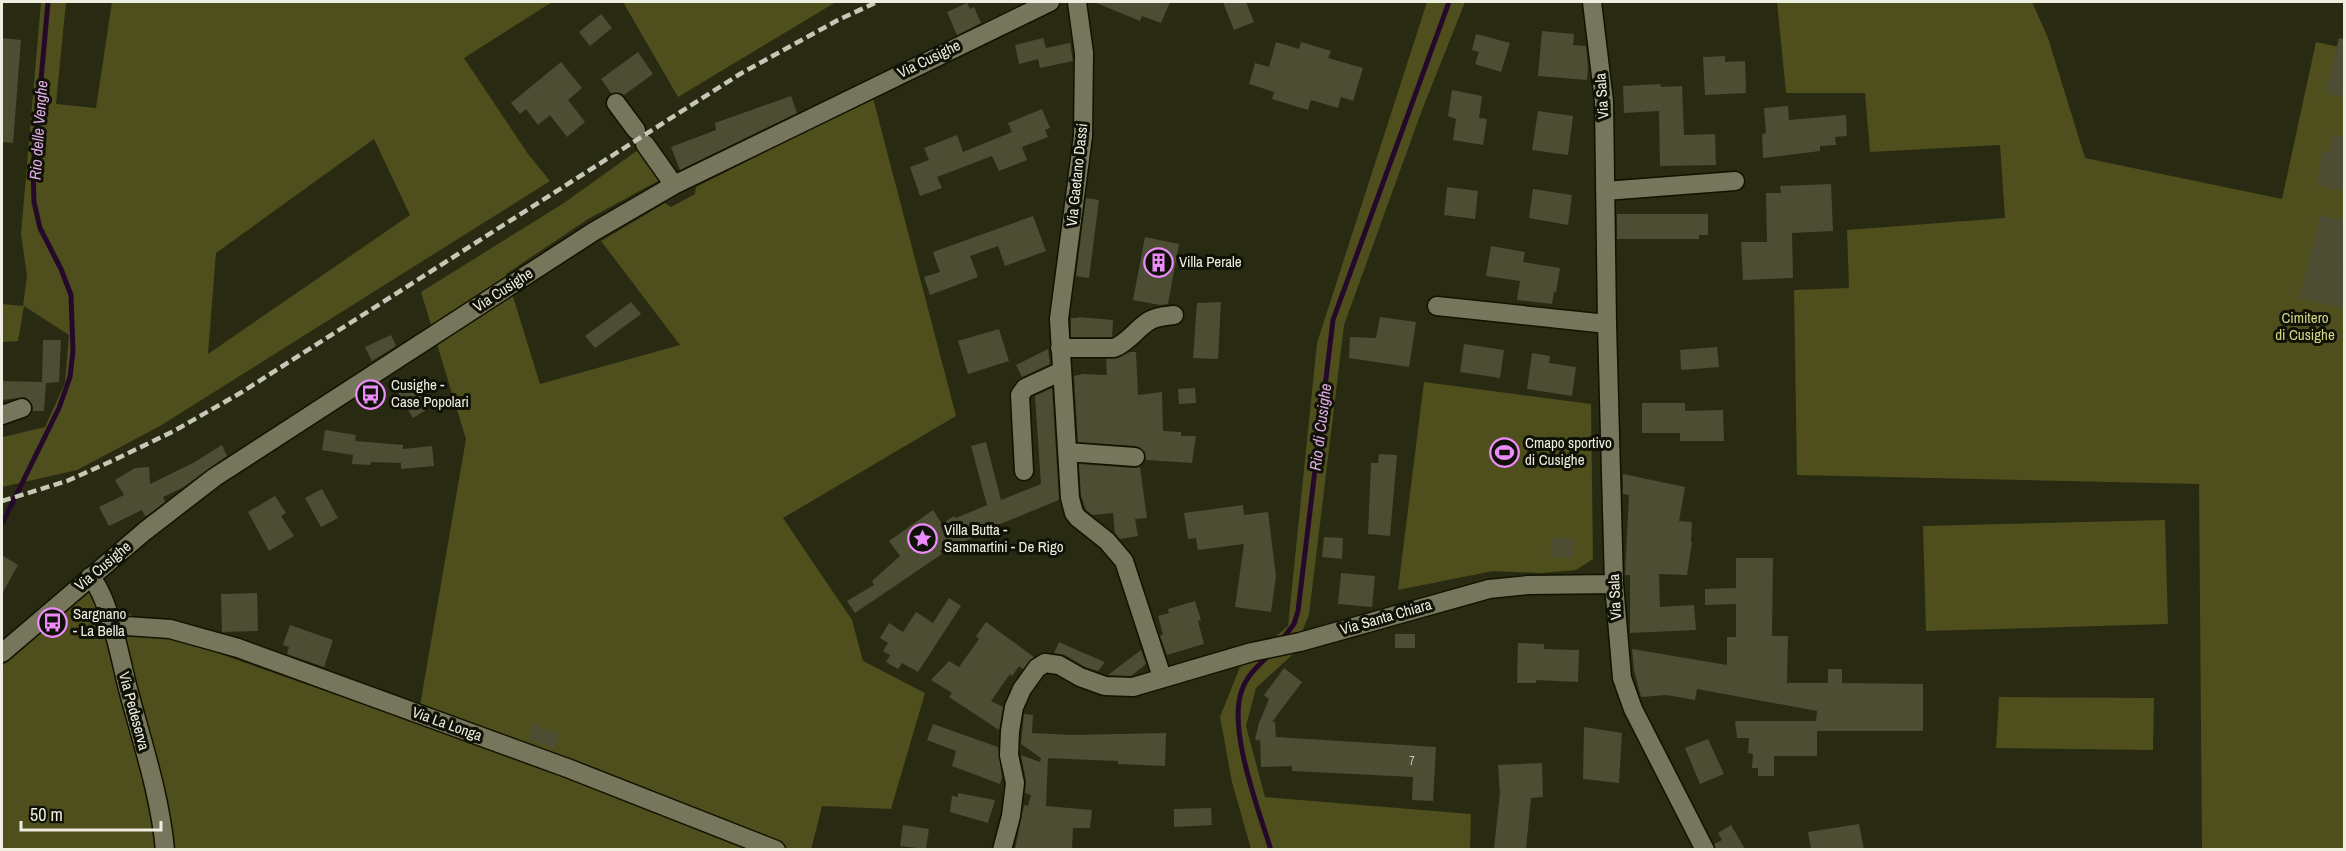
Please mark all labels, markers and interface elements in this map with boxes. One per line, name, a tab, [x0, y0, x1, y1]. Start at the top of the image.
street label: Via Cusighe	[894, 34, 964, 83]
street label: Via Sala	[1589, 72, 1614, 120]
water label: Rio delle Venghe	[24, 79, 52, 181]
street label: Via Gaetano Dassi	[1061, 122, 1092, 228]
building icon: Villa Perale	[1142, 246, 1174, 278]
place label: Villa Perale	[1179, 251, 1242, 272]
street label: Via Cusighe	[469, 262, 537, 317]
park label: Cimitero di Cusighe	[2275, 307, 2335, 345]
place label: Cusighe - Case Popolari	[391, 374, 469, 412]
bus stop icon: Cusighe - Case Popolari	[354, 378, 386, 410]
water label: Rio di Cusighe	[1304, 382, 1336, 472]
place label: Cmapo sportivo di Cusighe	[1525, 432, 1612, 470]
sports icon: Cmapo sportivo di Cusighe	[1488, 436, 1520, 468]
place label: Villa Butta - Sammartini - De Rigo	[944, 519, 1064, 557]
place icon: Villa Butta - Sammartini - De Rigo	[907, 523, 939, 555]
street label: Via Cusighe	[70, 536, 135, 595]
street label: Via Sala	[1603, 573, 1626, 621]
street label: Via Santa Chiara	[1338, 593, 1434, 640]
place label: Sargnano - La Bella	[73, 603, 127, 641]
bus stop icon: Sargnano - La Bella	[36, 607, 68, 639]
street label: Via Pedeserva	[114, 669, 155, 753]
street label: Via La Longa	[409, 701, 485, 746]
house number: 7	[1409, 753, 1415, 769]
scale bar	[21, 794, 160, 832]
text: 50 m	[30, 802, 63, 827]

